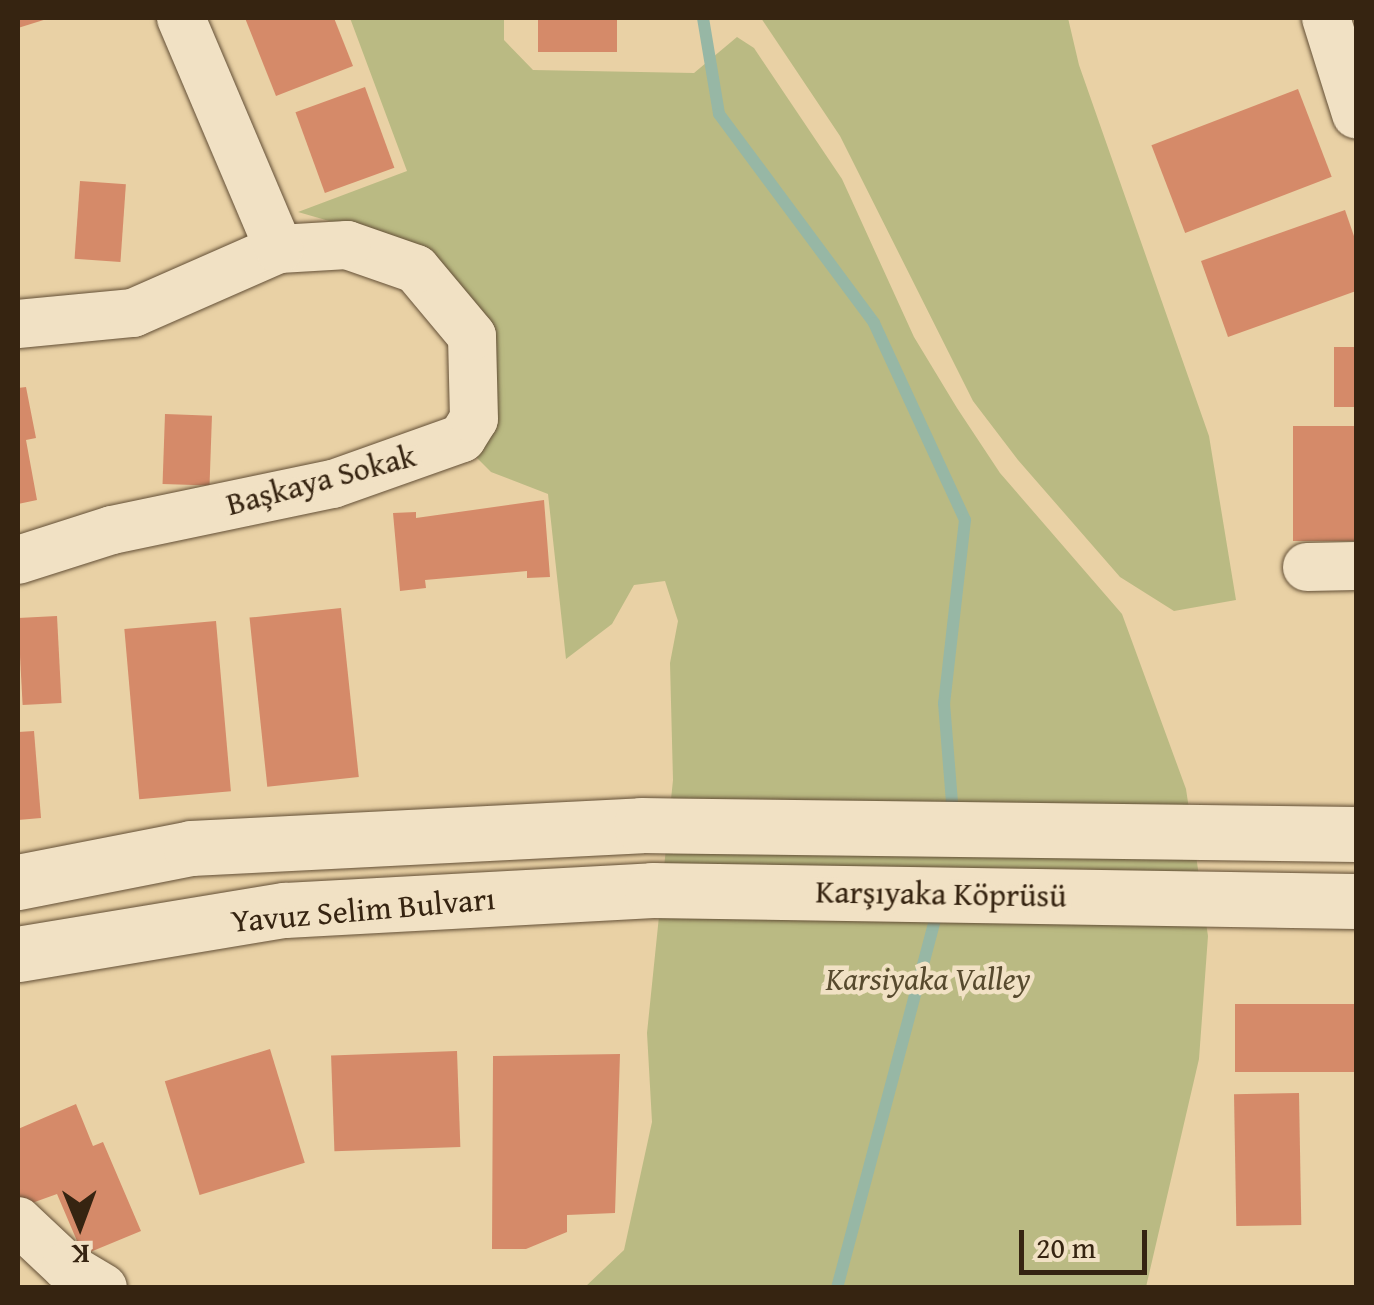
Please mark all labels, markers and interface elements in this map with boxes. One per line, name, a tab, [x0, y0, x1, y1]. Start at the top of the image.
street label: Başkaya Sokak	[222, 436, 420, 524]
street label: Karşıyaka Köprüsü	[815, 873, 1067, 915]
street label: Yavuz Selim Bulvarı	[229, 879, 497, 941]
park label: Karsiyaka Valley	[826, 960, 1030, 998]
north arrow	[30, 1175, 130, 1275]
scale bar	[1024, 1210, 1152, 1272]
text: 20 m	[1036, 1225, 1096, 1269]
text: K	[71, 1235, 90, 1276]

